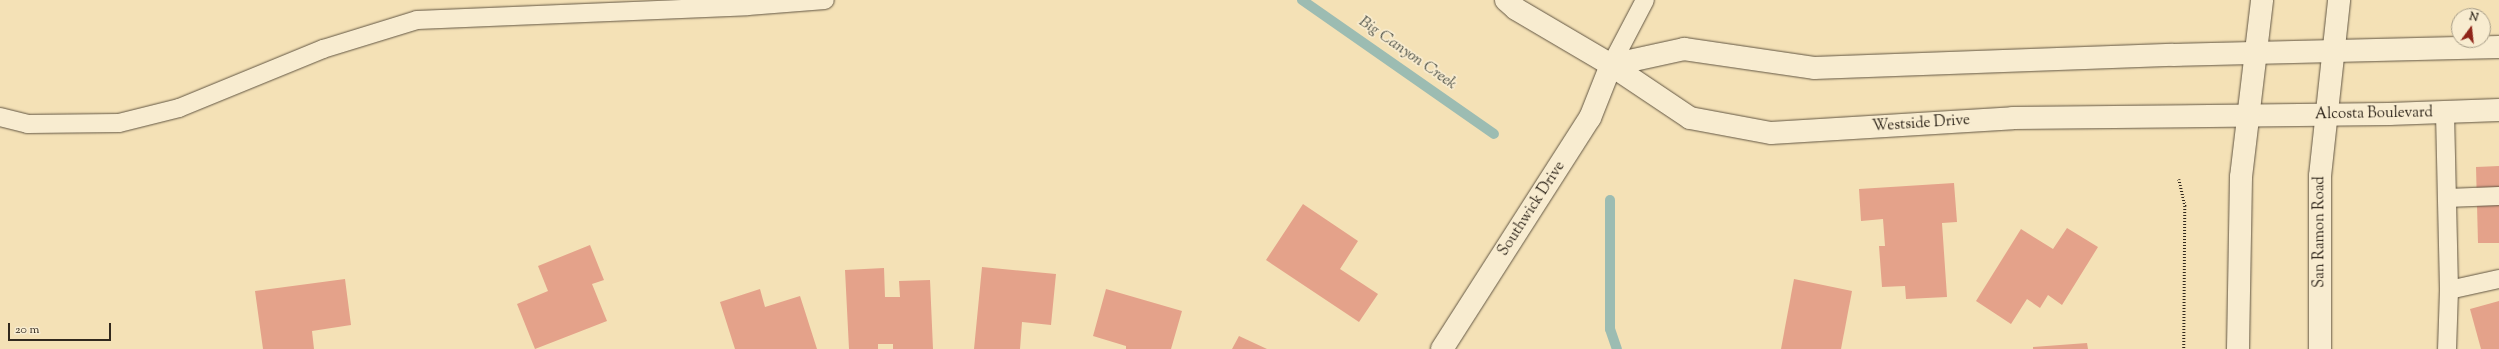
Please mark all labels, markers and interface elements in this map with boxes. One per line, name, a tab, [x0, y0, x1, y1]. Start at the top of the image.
north arrow	[2451, 8, 2491, 48]
text: N	[2468, 9, 2480, 26]
water label: Big Canyon Creek	[1354, 13, 1460, 95]
street label: Alcosta Boulevard	[2315, 104, 2433, 124]
street label: Westside Drive	[1872, 112, 1970, 136]
street label: Southwick Drive	[1495, 158, 1569, 260]
street label: San Ramon Road	[2311, 176, 2329, 288]
scale bar	[10, 315, 113, 341]
text: 20 m	[15, 321, 39, 339]

